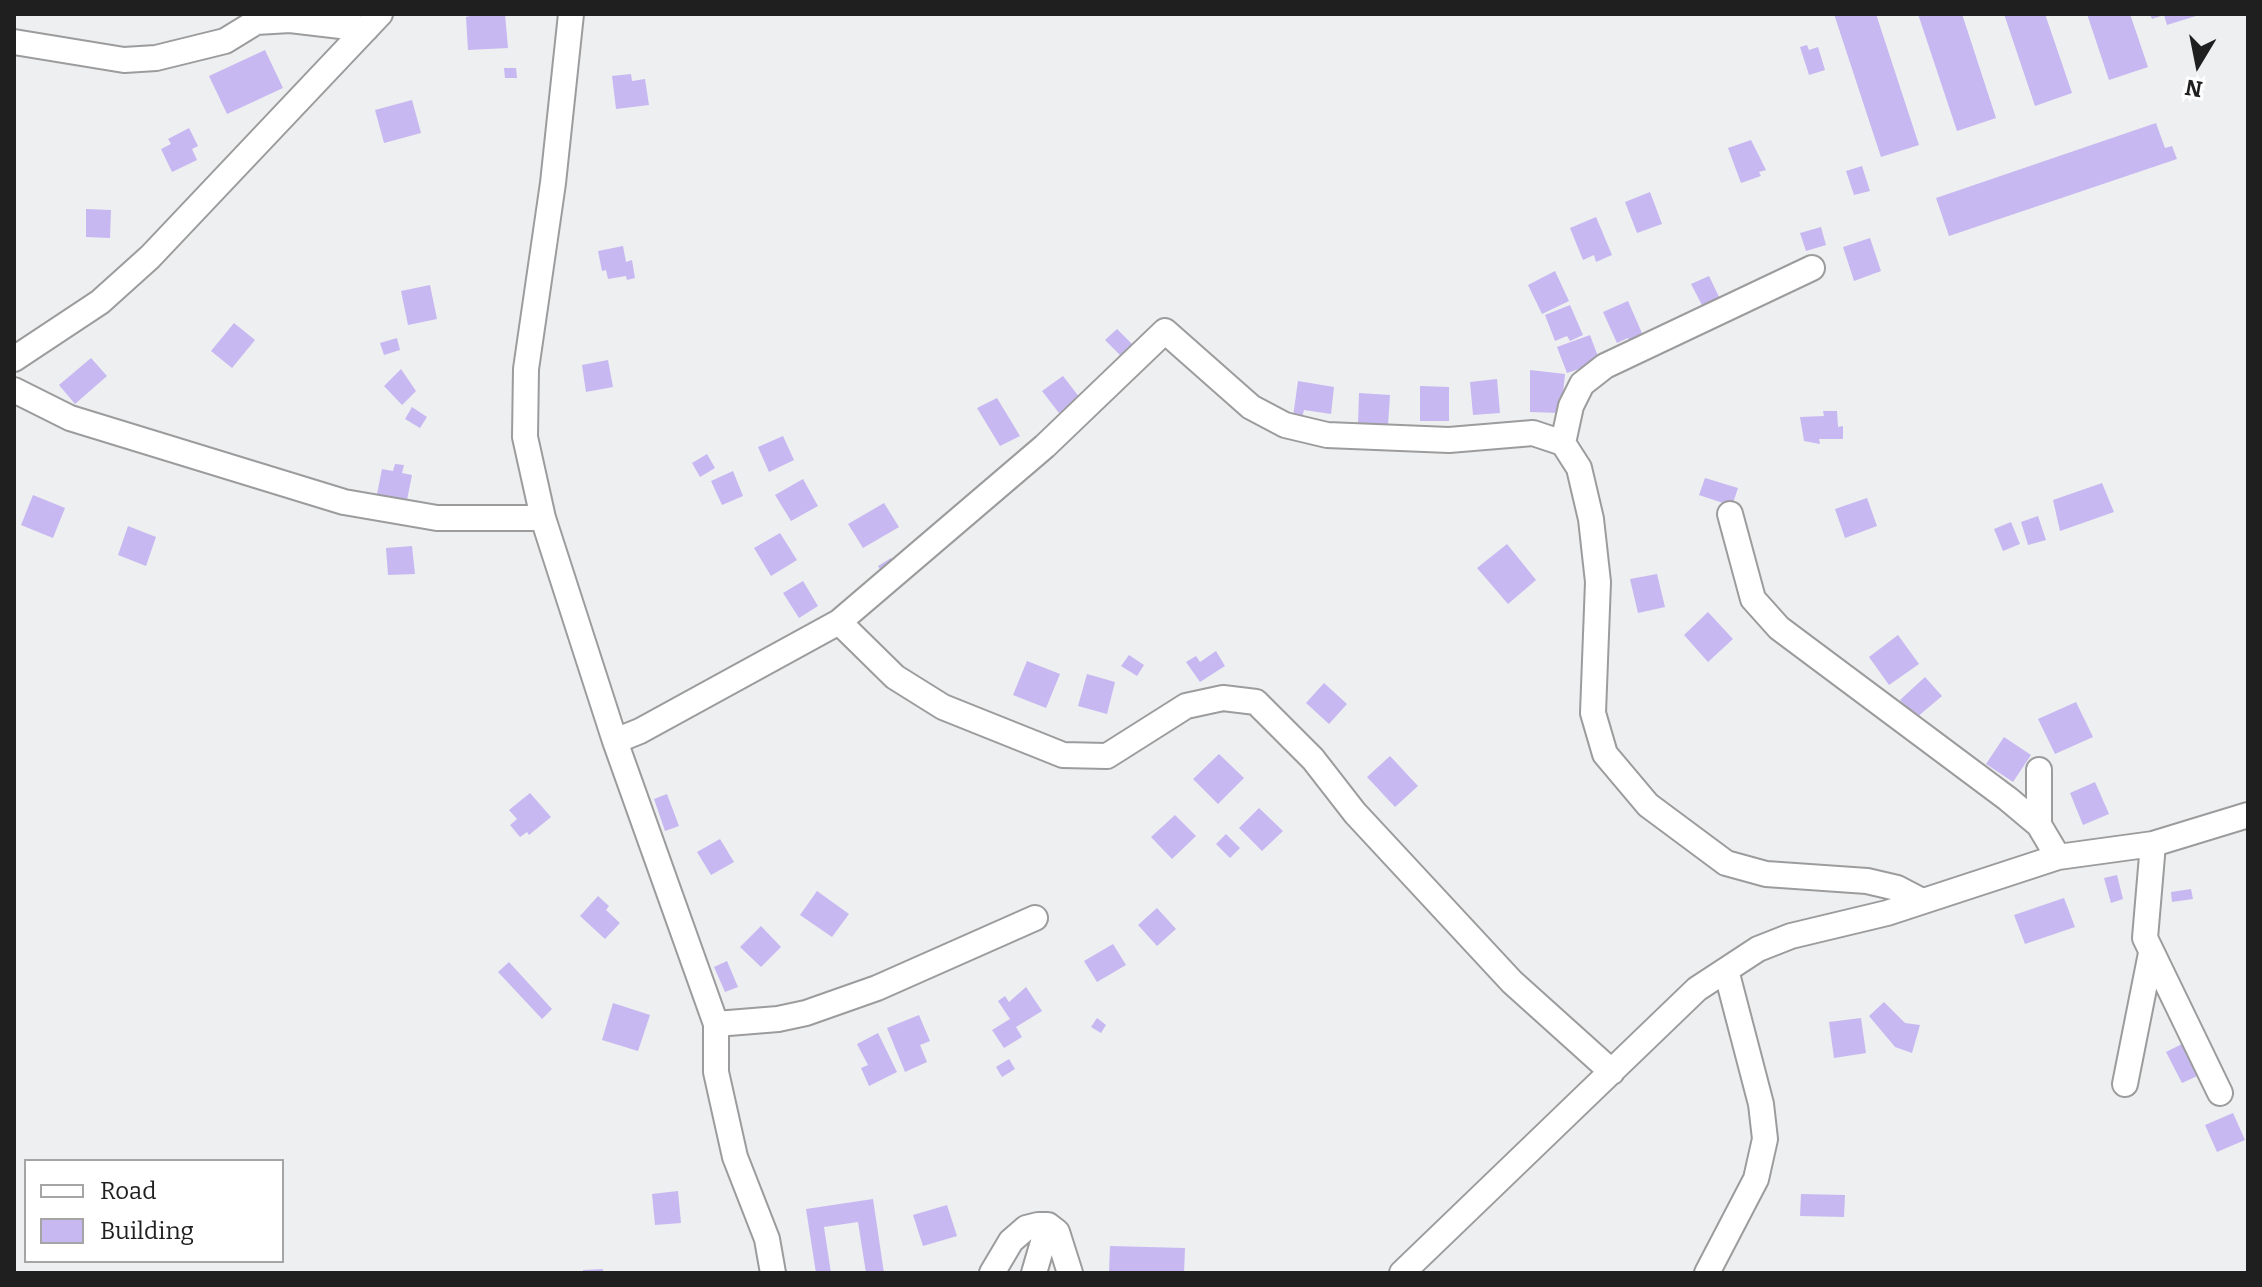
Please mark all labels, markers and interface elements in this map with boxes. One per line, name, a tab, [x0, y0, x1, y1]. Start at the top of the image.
north arrow	[2158, 24, 2238, 104]
text: N	[2183, 73, 2204, 103]
legend	[24, 1159, 284, 1263]
text: Road	[100, 1177, 156, 1205]
text: Building	[100, 1217, 194, 1245]

